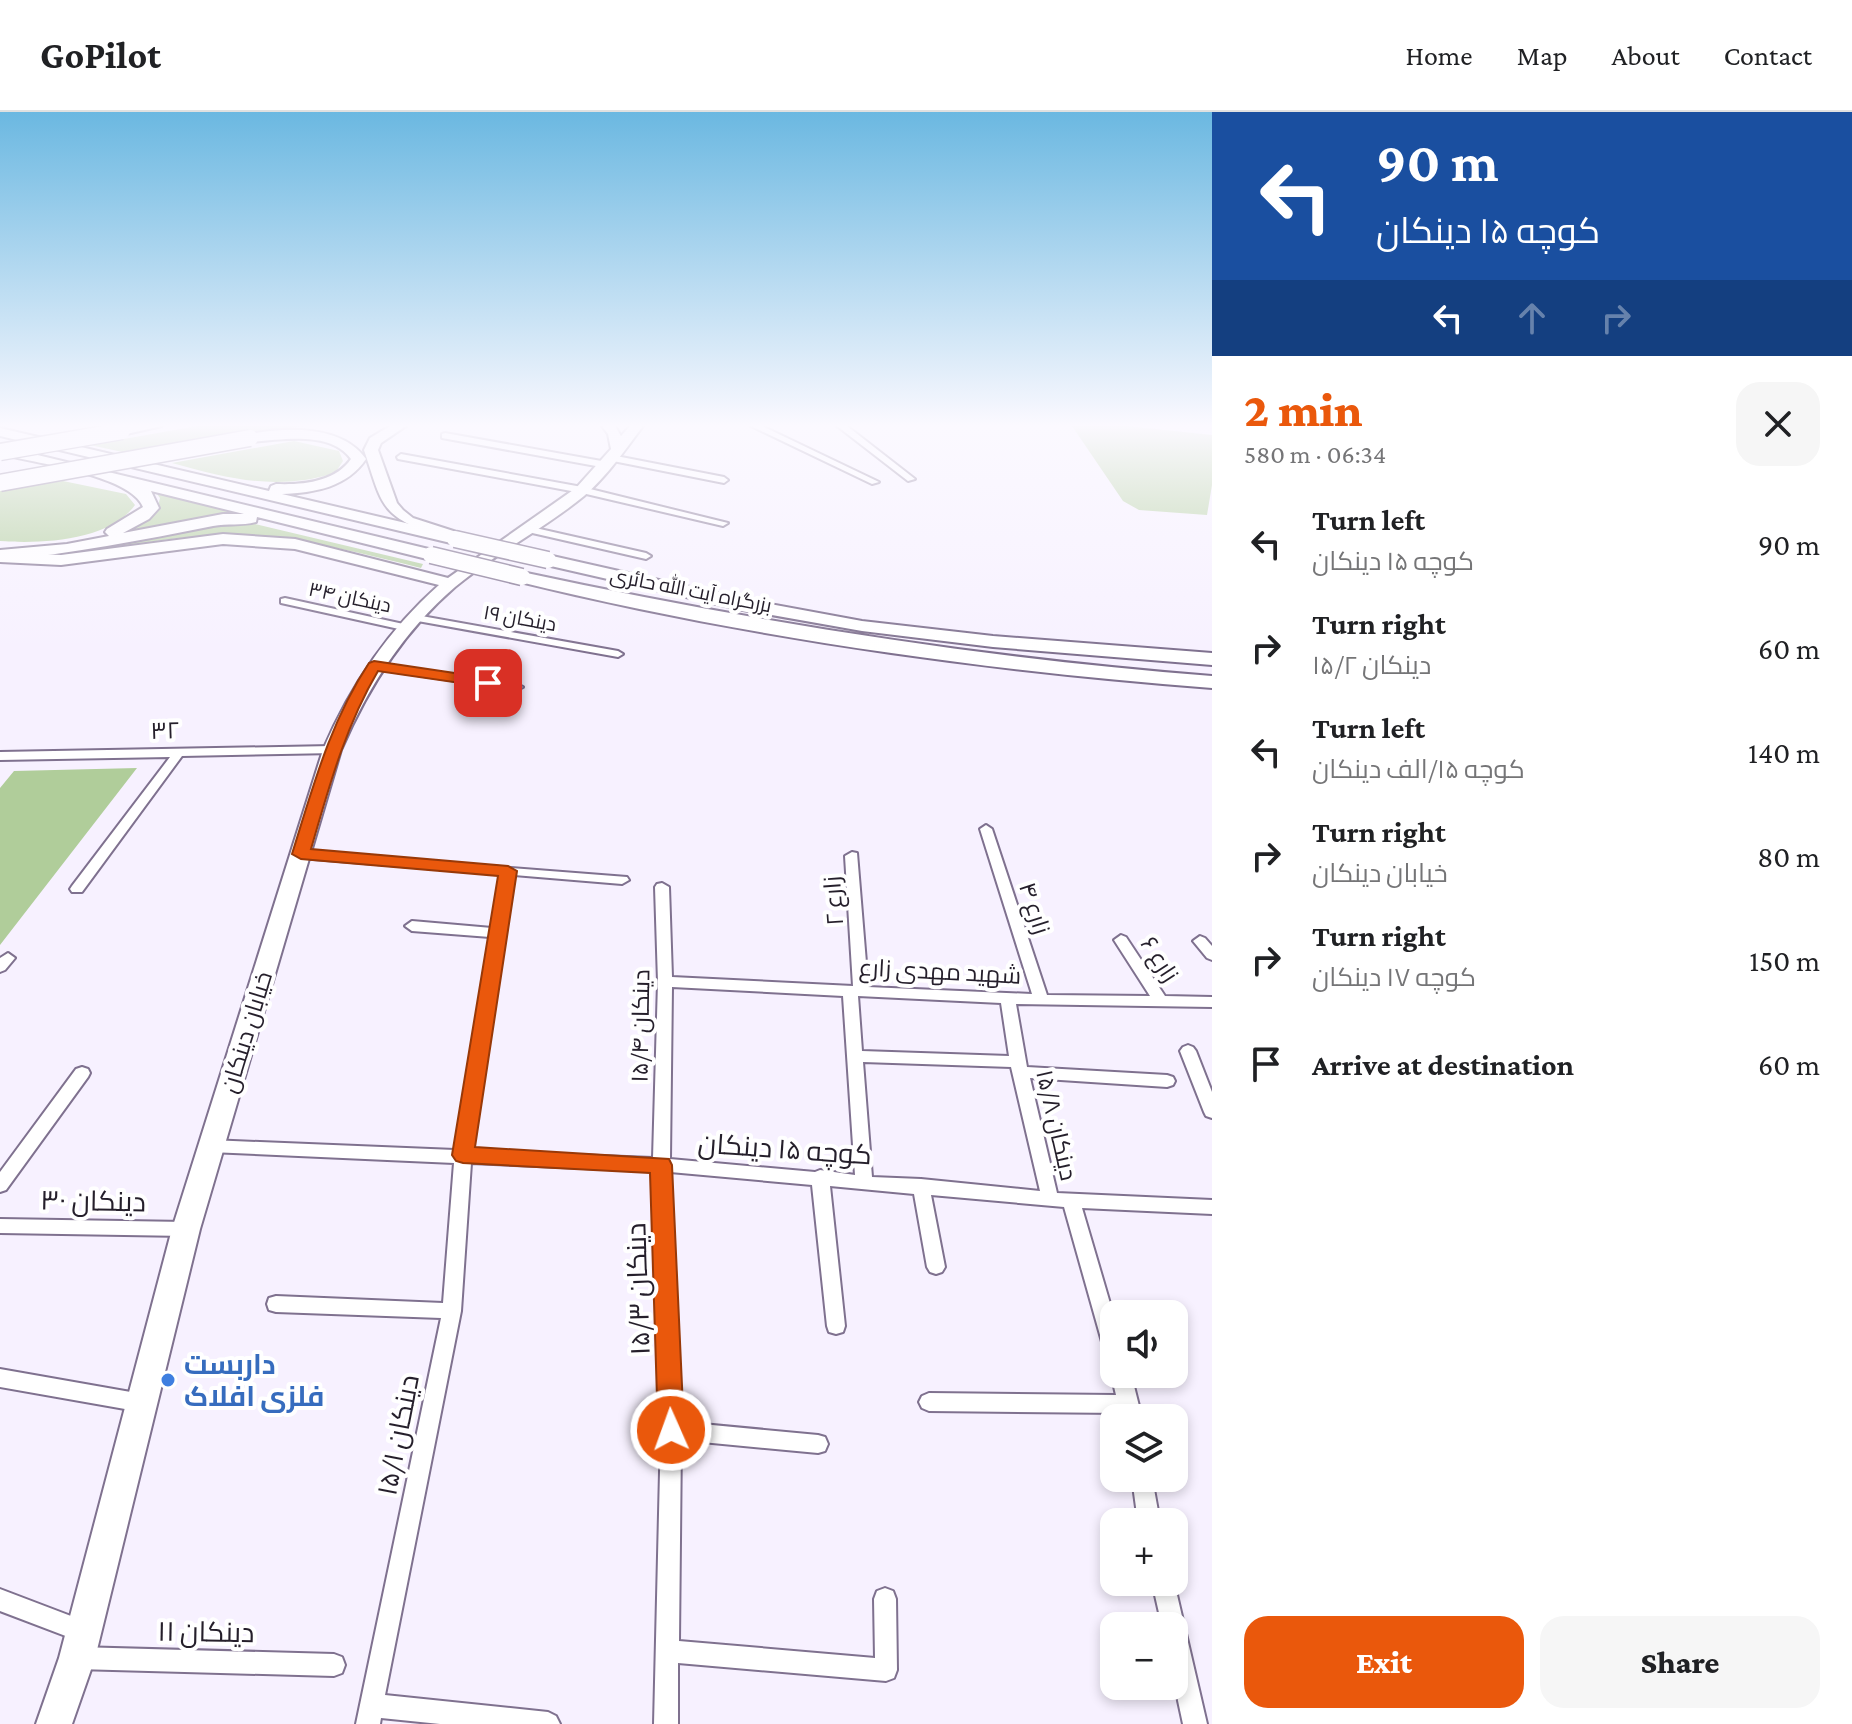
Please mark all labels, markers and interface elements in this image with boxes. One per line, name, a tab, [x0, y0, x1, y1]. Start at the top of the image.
text: GoPilot	[40, 34, 161, 76]
text: Home	[1406, 40, 1473, 71]
text: Map	[1517, 40, 1568, 71]
text: About	[1612, 40, 1680, 71]
text: Contact	[1724, 40, 1812, 71]
text: 90 m	[1376, 131, 1499, 193]
icon: left	[1244, 144, 1348, 248]
text: کوچه ۱۵ دینکان	[1376, 211, 1600, 251]
icon: left	[1426, 296, 1470, 340]
icon: ahead	[1510, 296, 1554, 340]
icon: right	[1594, 296, 1638, 340]
button: close	[1736, 382, 1820, 466]
text: 2 min	[1244, 383, 1363, 436]
text: 580 m · 06:34	[1244, 440, 1386, 469]
text: Turn left	[1312, 503, 1425, 536]
icon: left	[1244, 522, 1288, 566]
text: 90 m	[1758, 528, 1820, 561]
text: کوچه ۱۵ دینکان	[1312, 547, 1474, 576]
street label: بزرگراه آیت الله حائری	[608, 562, 774, 618]
street label: ۳۴ دینکان	[306, 578, 393, 618]
street label: ۱۹ دینکان	[482, 601, 558, 637]
text: Turn right	[1312, 607, 1446, 640]
icon: right	[1244, 626, 1288, 670]
text: 60 m	[1758, 632, 1820, 665]
pin	[454, 649, 522, 717]
text: ۱۵/۲ دینکان	[1312, 651, 1431, 680]
icon: arrive	[466, 661, 510, 705]
text: Turn left	[1312, 711, 1425, 744]
street label: ۳۲	[150, 716, 180, 744]
icon: left	[1244, 730, 1288, 774]
text: 140 m	[1748, 736, 1820, 769]
text: کوچه ۱۵/الف دینکان	[1312, 755, 1525, 784]
text: Turn right	[1312, 815, 1446, 848]
icon: right	[1244, 834, 1288, 878]
text: 80 m	[1757, 840, 1820, 873]
text: خیابان دینکان	[1312, 859, 1448, 888]
street label: ۲ زارع	[818, 875, 851, 927]
street label: ۴ زارع	[1011, 879, 1056, 938]
text: Turn right	[1312, 919, 1446, 952]
street label: ۶ زارع	[1133, 931, 1184, 988]
icon: right	[1244, 938, 1288, 982]
text: 150 m	[1749, 944, 1820, 977]
street label: شهید مهدی زارع	[858, 953, 1022, 992]
text: کوچه ۱۷ دینکان	[1312, 963, 1476, 992]
street label: خیابان دینکان	[215, 968, 278, 1096]
street label: ۱۵/۴ دینکان	[626, 969, 655, 1083]
icon: arrive	[1244, 1042, 1288, 1086]
text: Arrive at destination	[1312, 1048, 1574, 1081]
text: 60 m	[1758, 1048, 1820, 1081]
street label: ۱۵/۸ دینکان	[1030, 1067, 1083, 1183]
street label: کوچه ۱۵ دینکان	[697, 1127, 873, 1174]
street label: ۳۰ دینکان	[40, 1185, 146, 1218]
street label: ۱۵/۳ دینکان	[620, 1222, 657, 1356]
map controls	[1100, 1300, 1188, 1700]
button: sound	[1100, 1300, 1188, 1388]
place label: داربست فلزی افلاک	[184, 1349, 325, 1413]
marker: داربست فلزی افلاک	[159, 1371, 177, 1389]
street label: ۱۵/۱ دینکان	[371, 1372, 426, 1498]
position arrow	[629, 1388, 713, 1472]
button: layers	[1100, 1404, 1188, 1492]
button: +	[1100, 1508, 1188, 1596]
button: −	[1100, 1612, 1188, 1700]
street label: ۱۱ دینکان	[157, 1616, 255, 1649]
button: Exit	[1244, 1616, 1524, 1708]
button: Share	[1540, 1616, 1820, 1708]

